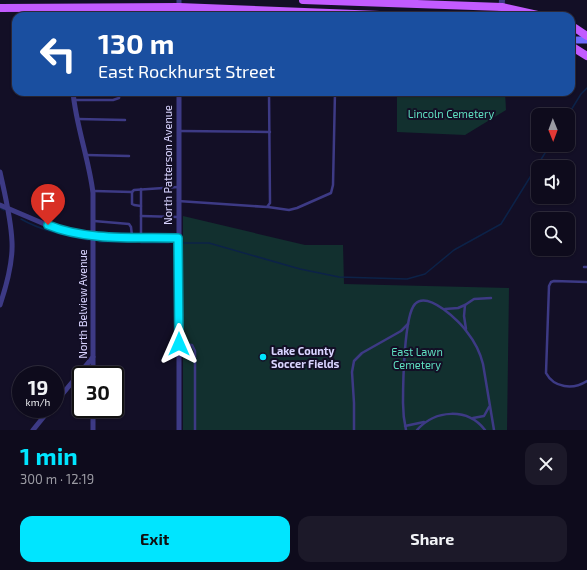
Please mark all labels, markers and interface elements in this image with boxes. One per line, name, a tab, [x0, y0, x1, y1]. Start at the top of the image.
text: 130 m	[98, 26, 174, 60]
icon: left	[32, 28, 84, 80]
text: East Rockhurst Street	[98, 60, 275, 82]
street label: North Patterson Avenue	[161, 105, 174, 225]
park label: Lincoln Cemetery	[408, 107, 494, 120]
north arrow	[531, 108, 575, 152]
map controls	[531, 108, 575, 256]
button: sound	[531, 160, 575, 204]
pin	[31, 184, 65, 225]
icon: arrive	[37, 190, 59, 212]
button: search	[531, 212, 575, 256]
street label: North Belview Avenue	[76, 249, 89, 359]
position arrow	[158, 323, 200, 365]
place label: Lake County Soccer Fields	[271, 344, 340, 370]
park label: East Lawn Cemetery	[391, 345, 443, 371]
marker: Lake County Soccer Fields	[258, 352, 268, 362]
speed limit sign: 30	[72, 366, 124, 418]
text: 19	[28, 375, 48, 399]
text: km/h	[26, 396, 50, 408]
text: 1 min	[20, 441, 78, 470]
button: close	[525, 443, 567, 485]
text: 300 m · 12:19	[20, 471, 94, 487]
button: Exit	[20, 516, 290, 562]
button: Share	[298, 516, 567, 562]

